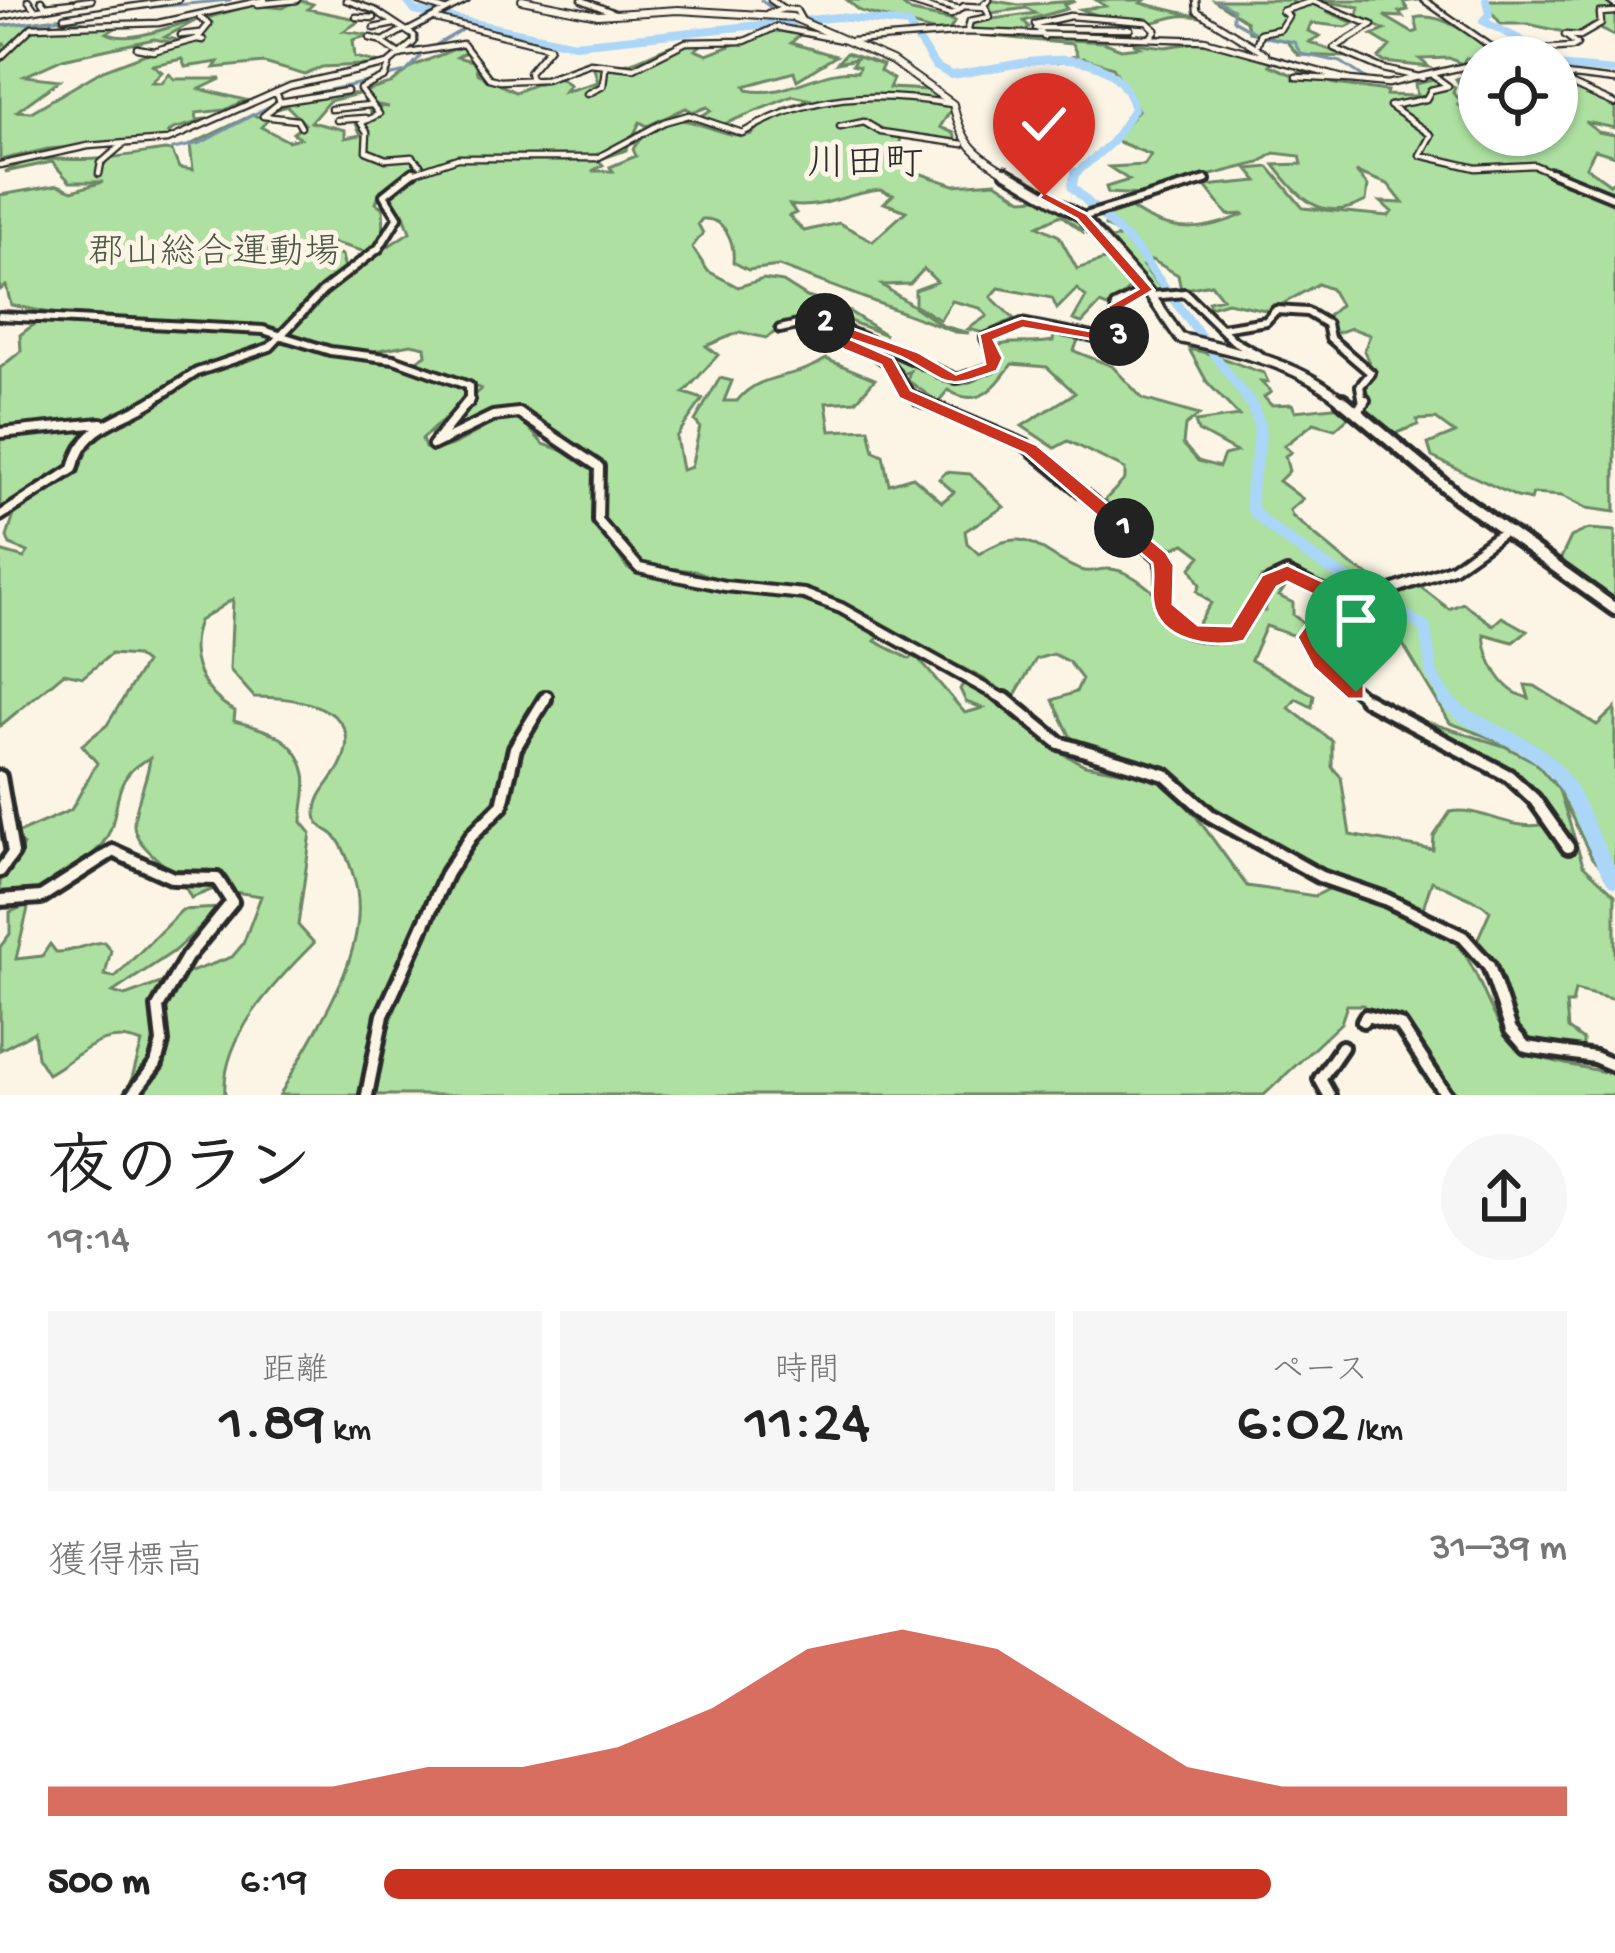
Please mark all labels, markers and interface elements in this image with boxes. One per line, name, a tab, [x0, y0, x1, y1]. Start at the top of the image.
map controls	[1458, 36, 1578, 156]
button: locate	[1458, 36, 1578, 156]
pin	[993, 73, 1095, 196]
icon: check	[1011, 91, 1077, 157]
district label: 川田町	[806, 144, 924, 190]
park label: 郡山総合運動場	[88, 233, 340, 277]
pin: 2	[795, 293, 855, 353]
text: 2	[817, 304, 833, 342]
pin: 3	[1089, 306, 1149, 366]
text: 3	[1110, 317, 1128, 355]
pin: 1	[1094, 498, 1154, 558]
text: 1	[1117, 509, 1131, 547]
pin	[1305, 569, 1407, 692]
icon: arrive	[1323, 587, 1389, 653]
button: share	[1441, 1134, 1567, 1260]
text: 夜のラン	[48, 1135, 312, 1213]
text: 19:14	[48, 1219, 130, 1265]
text: 距離	[262, 1354, 328, 1392]
text: 時間	[774, 1354, 840, 1392]
text: ペース	[1271, 1354, 1368, 1392]
text: 1.89	[219, 1392, 325, 1462]
text: 11:24	[745, 1392, 870, 1462]
text: 6:02	[1237, 1392, 1349, 1462]
text: km	[325, 1413, 371, 1451]
text: /km	[1349, 1413, 1403, 1451]
text: 31–39 m	[1430, 1527, 1567, 1573]
text: 獲得標高	[48, 1542, 204, 1588]
text: 500 m	[48, 1861, 150, 1907]
text: 6:19	[240, 1861, 307, 1907]

